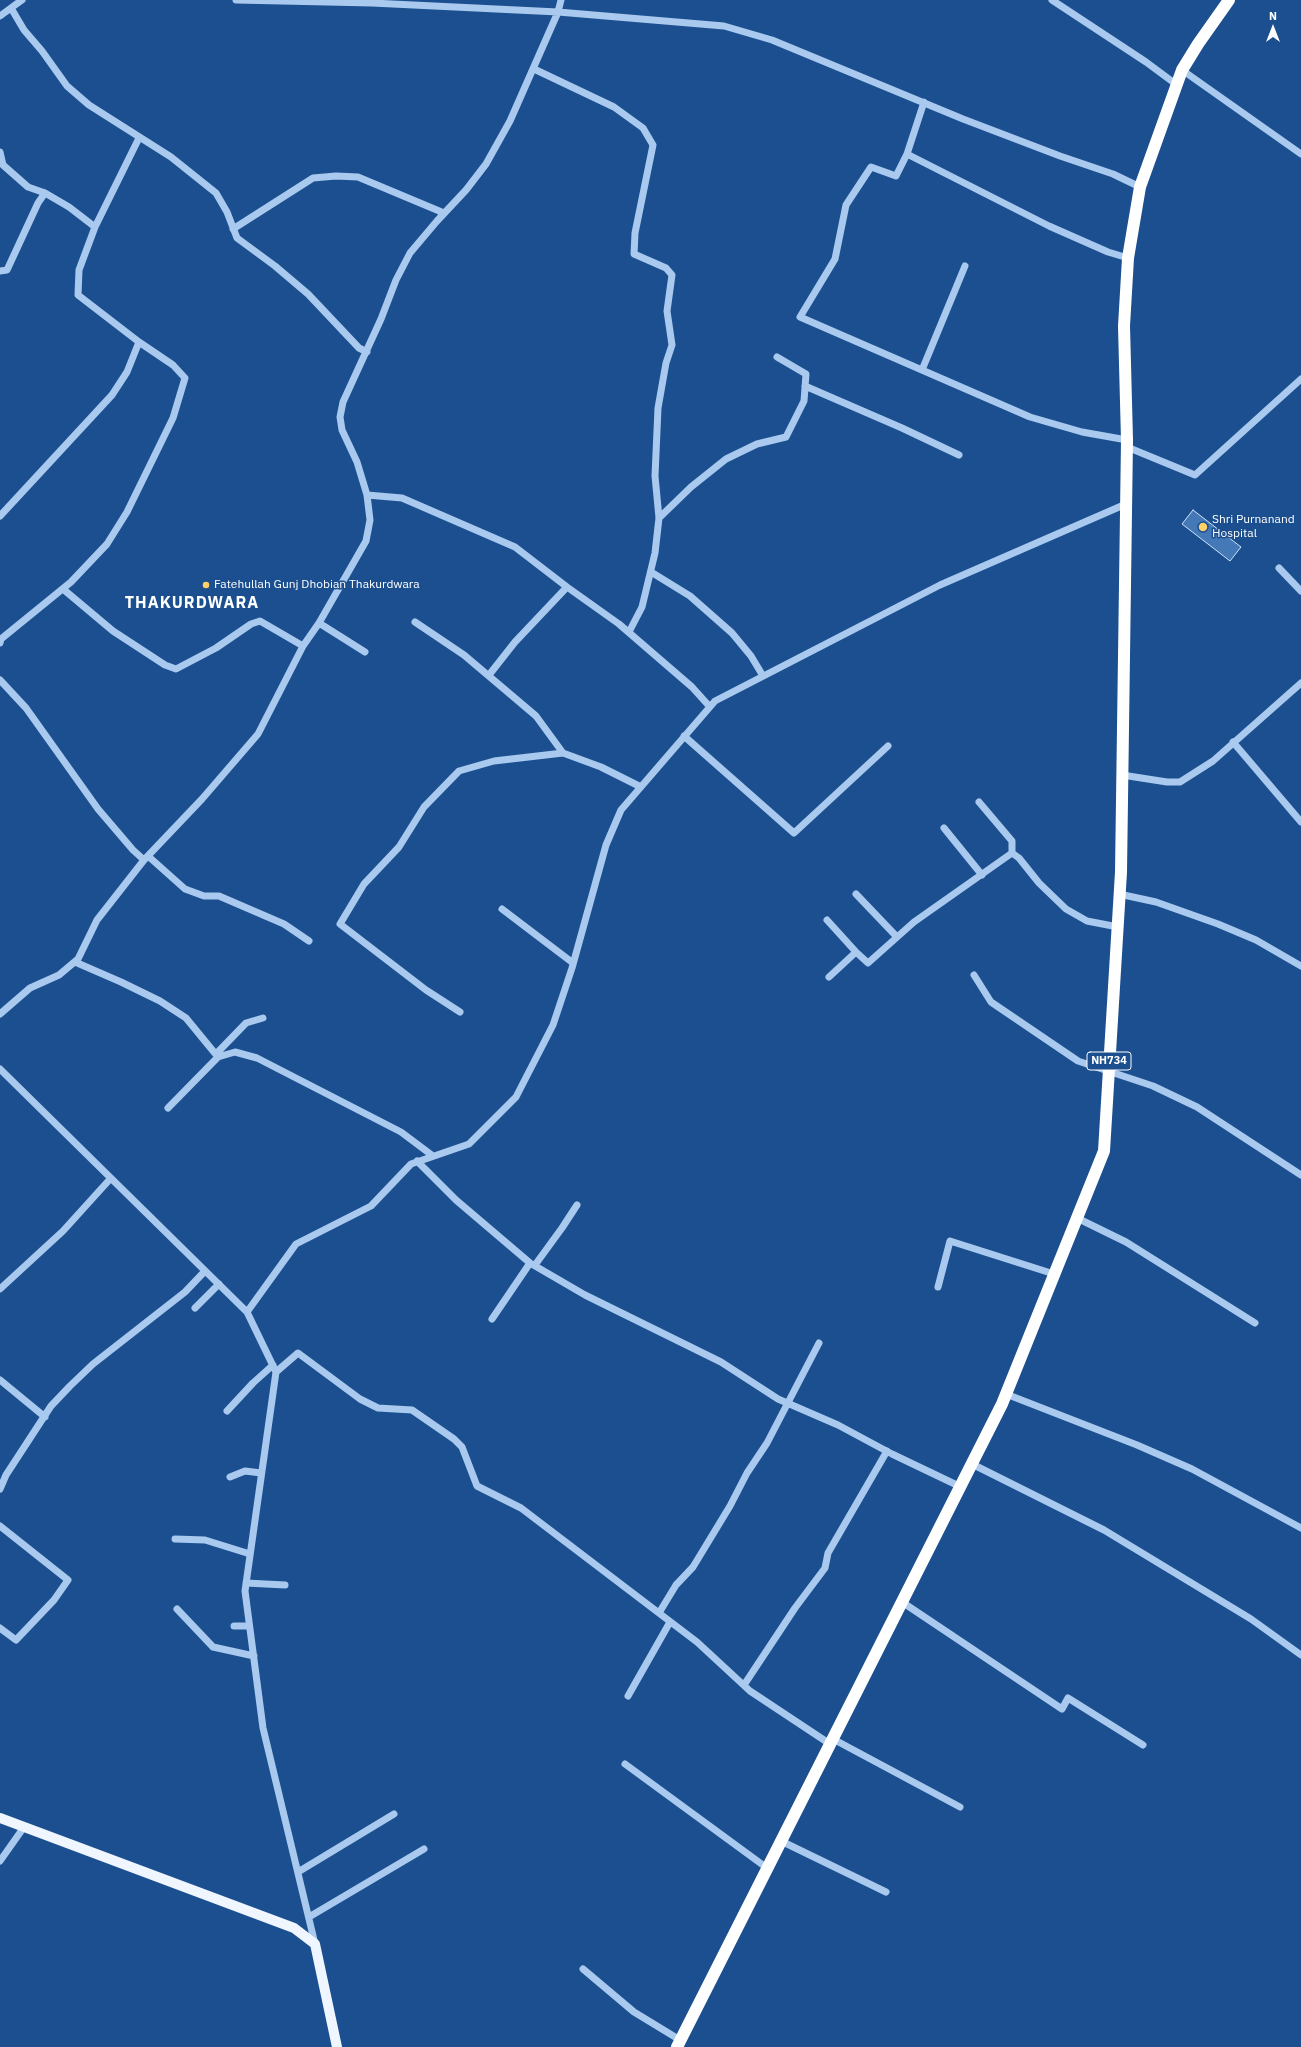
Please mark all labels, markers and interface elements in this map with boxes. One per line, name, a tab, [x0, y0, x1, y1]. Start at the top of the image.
north arrow	[1253, 8, 1293, 48]
text: N	[1269, 9, 1277, 23]
place label: Shri Purnanand Hospital	[1212, 513, 1295, 541]
marker: Shri Purnanand Hospital	[1197, 521, 1209, 533]
place label: Fatehullah Gunj Dhobian Thakurdwara	[214, 578, 420, 592]
marker: Fatehullah Gunj Dhobian Thakurdwara	[201, 580, 211, 590]
district label: THAKURDWARA	[125, 593, 259, 613]
road number: NH734	[1087, 1052, 1131, 1070]

